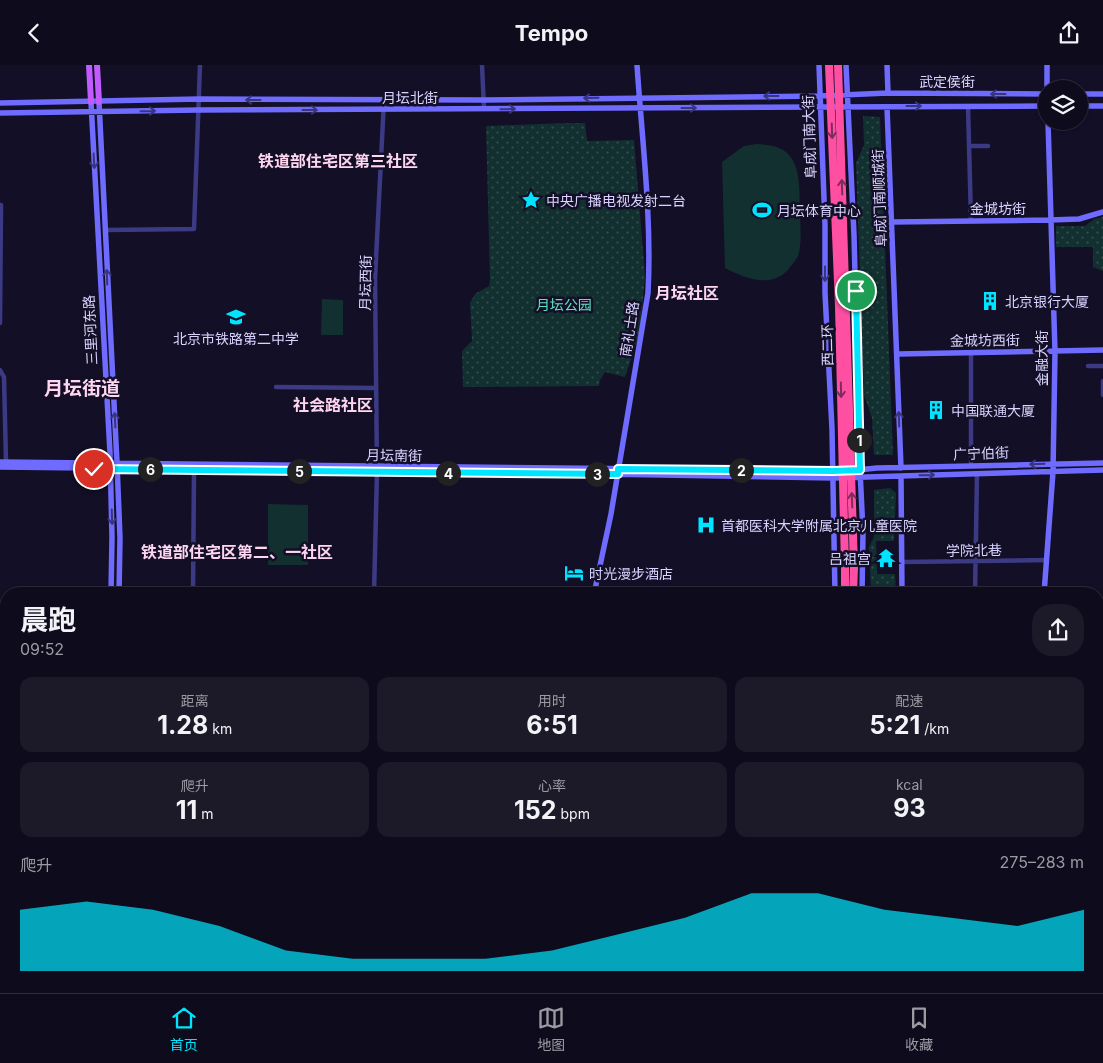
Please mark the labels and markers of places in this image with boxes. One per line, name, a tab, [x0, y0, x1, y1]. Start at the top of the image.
place icon: 中央广播电视发射二台	[520, 189, 542, 211]
place label: 中央广播电视发射二台	[546, 192, 686, 209]
sports icon: 月坛体育中心	[751, 199, 773, 221]
place label: 月坛体育中心	[777, 202, 861, 219]
pin	[835, 270, 877, 312]
building icon: 北京银行大厦	[979, 290, 1001, 312]
place label: 北京银行大厦	[1005, 293, 1089, 310]
school or university icon: 北京市铁路第二中学	[225, 306, 247, 328]
place label: 北京市铁路第二中学	[173, 330, 299, 347]
building icon: 中国联通大厦	[925, 399, 947, 421]
place label: 中国联通大厦	[951, 402, 1035, 419]
pin: 1	[846, 427, 872, 453]
pin	[73, 448, 115, 490]
pin: 6	[138, 457, 162, 481]
pin: 2	[728, 457, 754, 483]
pin: 5	[286, 459, 312, 483]
pin: 4	[436, 461, 460, 485]
pin: 3	[584, 461, 610, 487]
hospital icon: 首都医科大学附属北京儿童医院	[695, 514, 717, 536]
place label: 首都医科大学附属北京儿童医院	[721, 517, 917, 534]
temple icon: 吕祖宫	[875, 547, 897, 569]
place label: 吕祖宫	[829, 550, 871, 567]
hotel icon: 时光漫步酒店	[563, 562, 585, 584]
place label: 时光漫步酒店	[589, 565, 673, 582]

